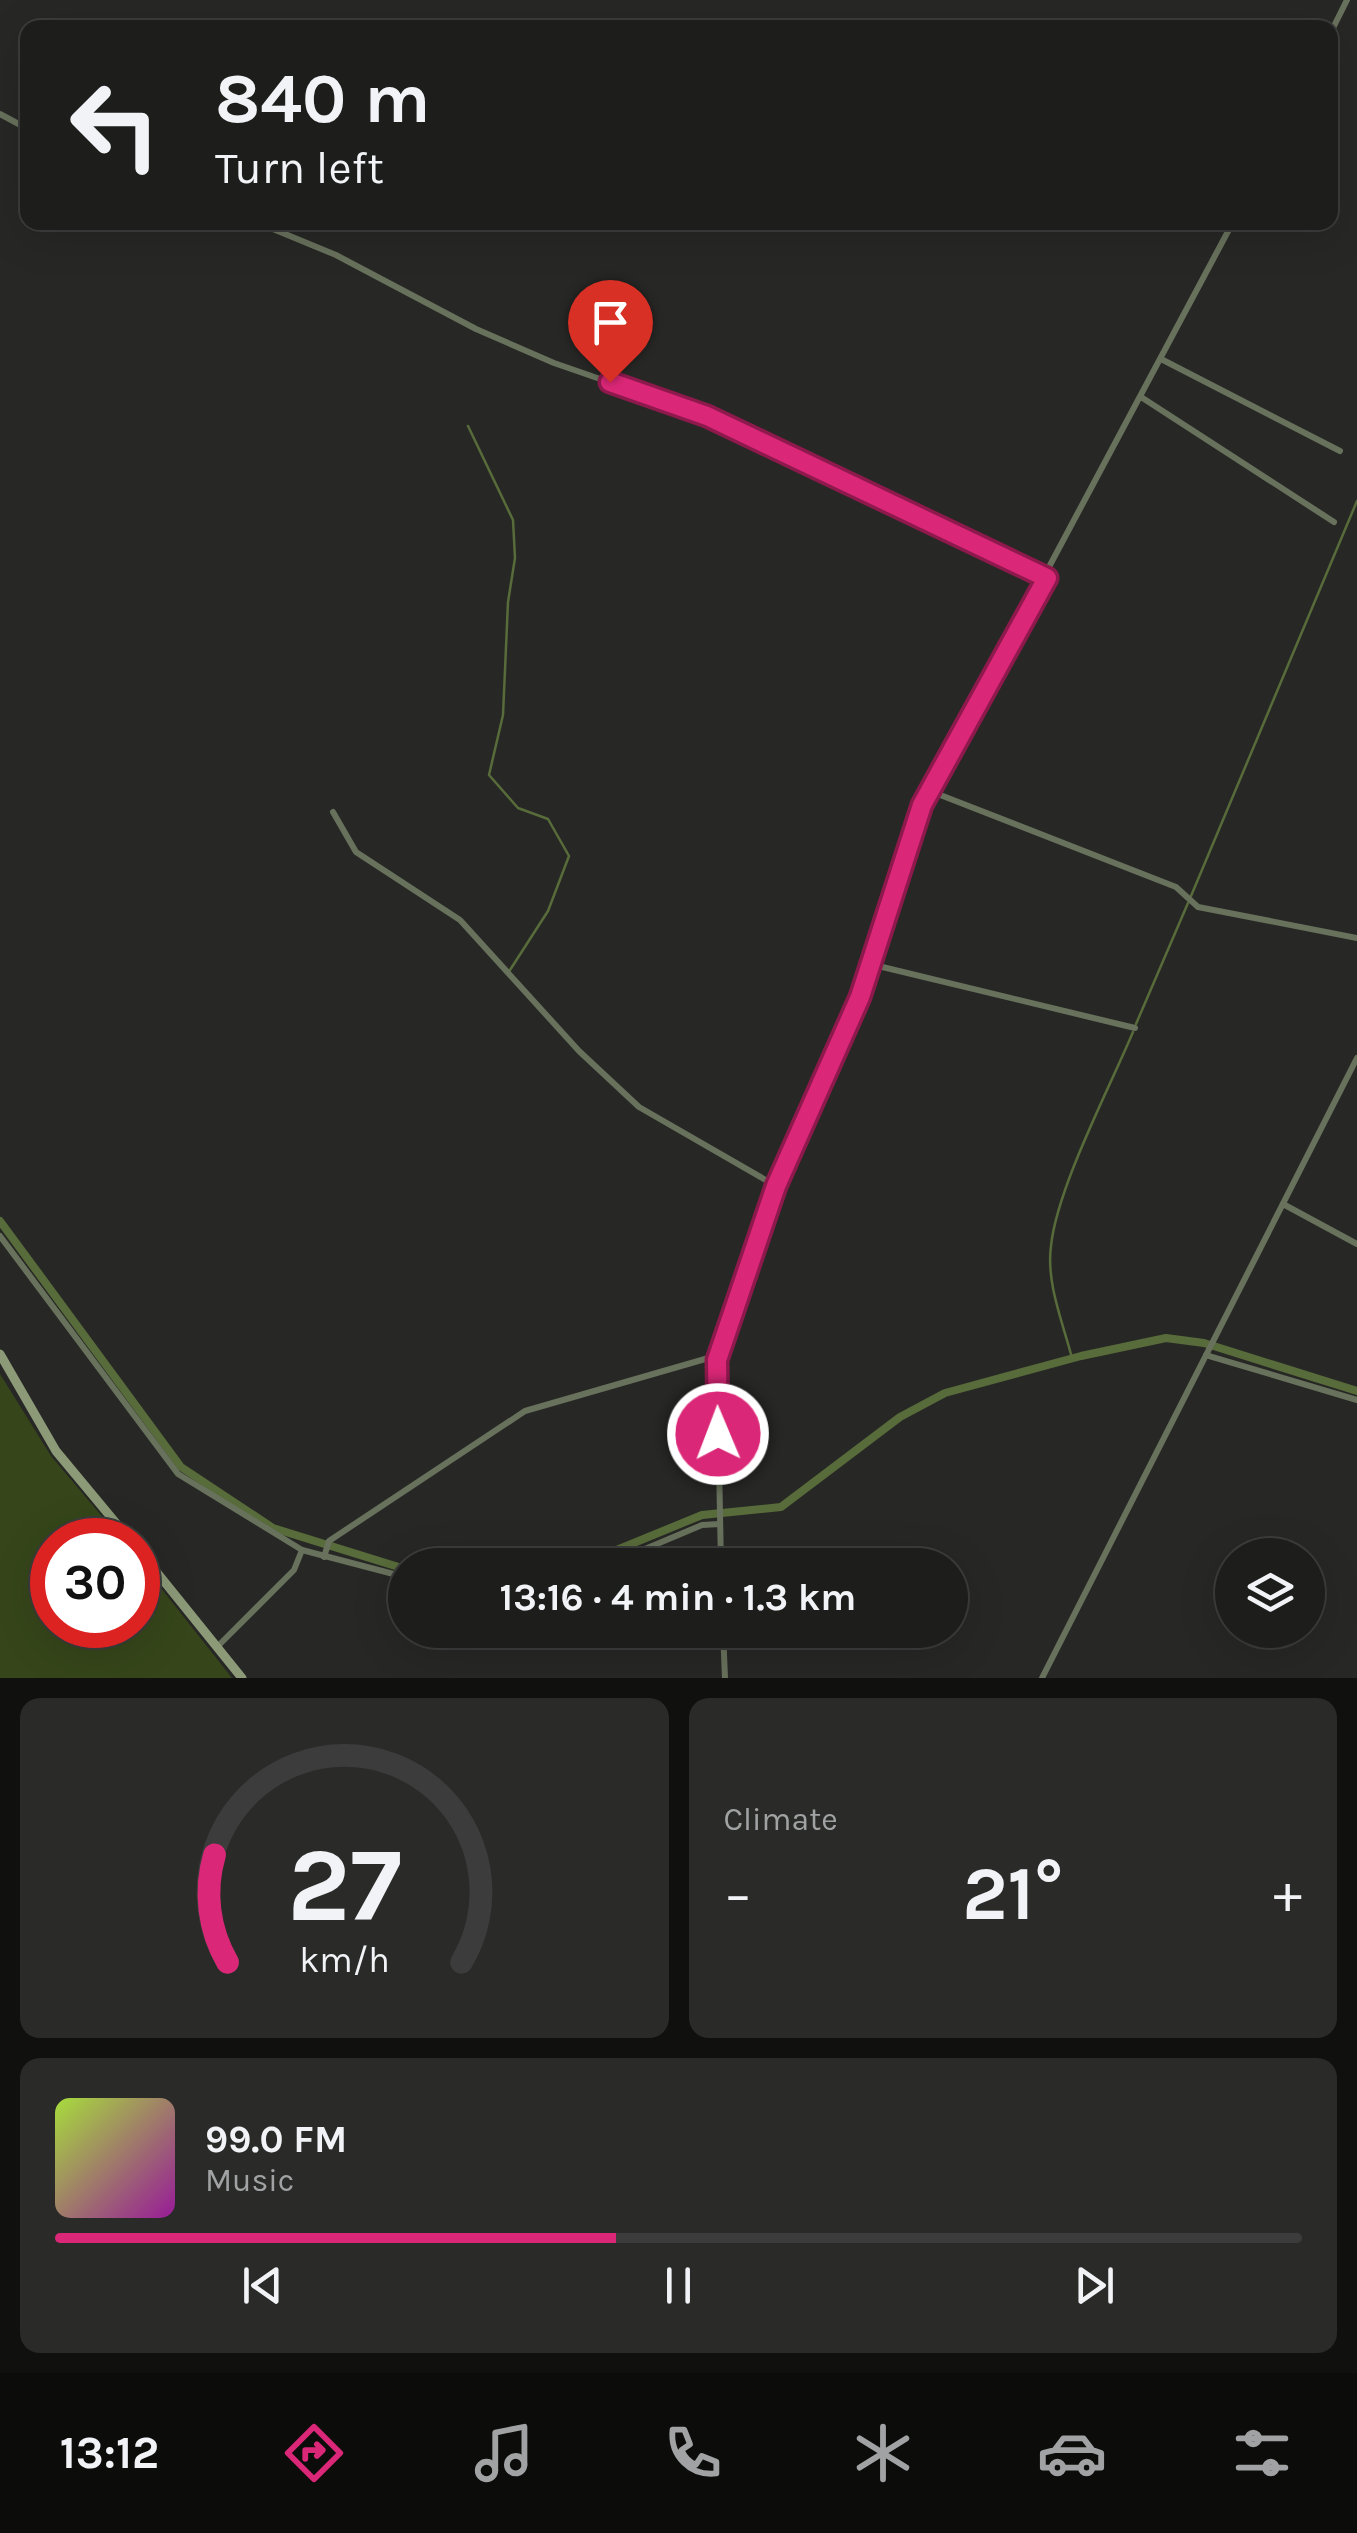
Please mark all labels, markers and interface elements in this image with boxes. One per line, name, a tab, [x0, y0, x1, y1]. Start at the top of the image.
text: 840 m	[215, 58, 430, 140]
icon: left	[50, 60, 180, 190]
text: Turn left	[215, 142, 384, 194]
pin	[568, 280, 653, 383]
icon: arrive	[583, 295, 638, 350]
position arrow	[666, 1382, 770, 1486]
speed limit sign: 30	[30, 1518, 160, 1648]
map controls	[1215, 1538, 1325, 1648]
button: layers	[1215, 1538, 1325, 1648]
text: 13:16 · 4 min · 1.3 km	[500, 1575, 856, 1620]
text: Climate	[724, 1801, 838, 1838]
text: 27	[287, 1825, 402, 1946]
text: 21°	[962, 1850, 1063, 1938]
text: −	[724, 1862, 752, 1926]
text: +	[1273, 1862, 1302, 1926]
text: km/h	[299, 1939, 390, 1981]
text: 99.0 FM	[205, 2117, 347, 2162]
text: Music	[205, 2162, 294, 2199]
icon: previous	[235, 2258, 290, 2313]
icon: pause	[651, 2258, 706, 2313]
icon: next	[1067, 2258, 1122, 2313]
icon: directions	[279, 2418, 349, 2488]
icon: music	[469, 2418, 539, 2488]
icon: phone	[658, 2418, 728, 2488]
icon: climate	[848, 2418, 918, 2488]
icon: car	[1037, 2418, 1107, 2488]
icon: filters	[1227, 2418, 1297, 2488]
text: 13:12	[60, 2427, 159, 2479]

